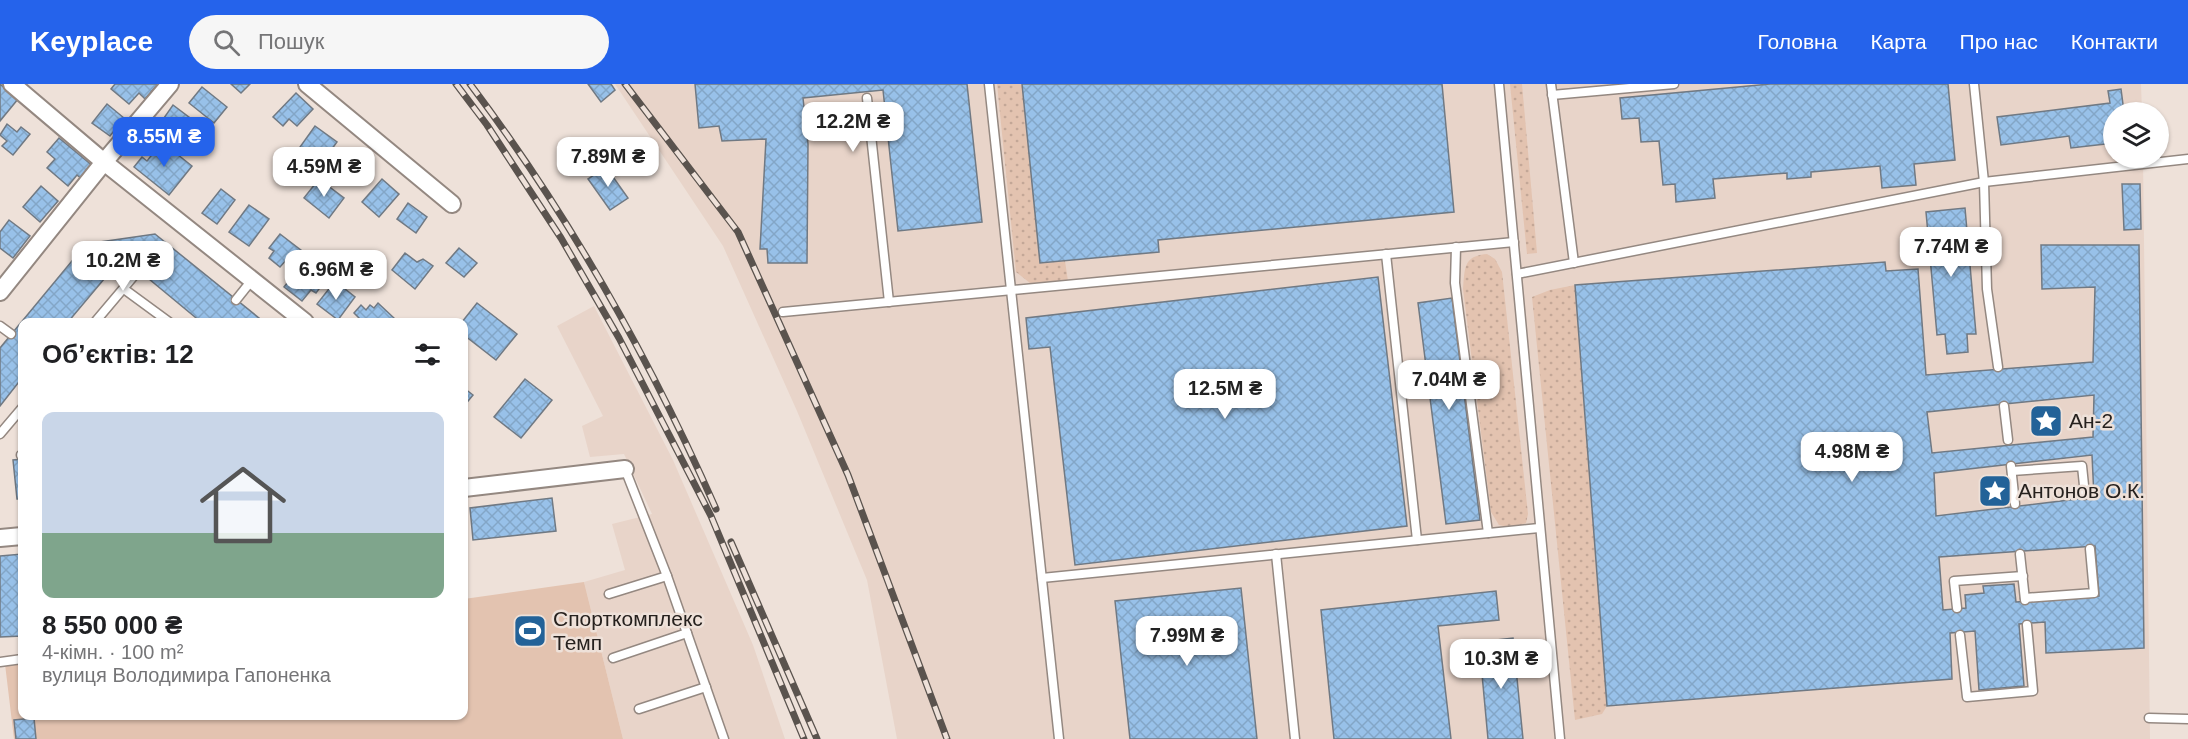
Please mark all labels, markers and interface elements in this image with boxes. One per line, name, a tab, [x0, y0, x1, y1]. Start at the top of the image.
search box	[189, 15, 609, 69]
text: Keyplace	[30, 26, 153, 57]
icon: search	[210, 26, 243, 59]
text: Пошук	[258, 29, 324, 54]
text: Головна	[1758, 30, 1837, 53]
text: Карта	[1870, 30, 1927, 53]
text: Про нас	[1960, 30, 2038, 53]
text: Контакти	[2071, 30, 2158, 53]
pin: 12.2M ₴	[798, 102, 908, 153]
map controls	[2103, 102, 2169, 168]
button: layers	[2103, 102, 2169, 168]
text: 12.2M ₴	[816, 110, 890, 132]
pin: 8.55M ₴	[109, 117, 219, 168]
text: 8.55M ₴	[127, 125, 201, 147]
pin: 7.89M ₴	[553, 137, 663, 188]
text: 7.89M ₴	[571, 145, 645, 167]
pin: 4.59M ₴	[269, 147, 379, 198]
text: 4.59M ₴	[287, 155, 361, 177]
pin: 7.74M ₴	[1896, 227, 2006, 278]
text: 7.74M ₴	[1914, 235, 1988, 257]
pin: 10.2M ₴	[68, 241, 178, 292]
text: 10.2M ₴	[86, 249, 160, 271]
pin: 6.96M ₴	[281, 250, 391, 301]
text: 6.96M ₴	[299, 258, 373, 280]
icon: filters	[411, 338, 444, 371]
text: Об’єктів: 12	[42, 339, 194, 369]
pin: 7.04M ₴	[1394, 360, 1504, 411]
text: 7.04M ₴	[1412, 368, 1486, 390]
pin: 12.5M ₴	[1170, 369, 1280, 420]
text: 12.5M ₴	[1188, 377, 1262, 399]
place icon: Ан-2	[2028, 403, 2064, 439]
place label: Ан-2	[2069, 409, 2113, 432]
pin: 4.98M ₴	[1797, 432, 1907, 483]
text: 4.98M ₴	[1815, 440, 1889, 462]
icon: home	[189, 451, 297, 559]
place icon: Антонов О.К.	[1977, 473, 2013, 509]
place label: Антонов О.К.	[2018, 479, 2145, 502]
place label: Спорткомплекс Темп	[553, 607, 703, 654]
text: 8 550 000 ₴	[42, 610, 182, 640]
sports icon: Спорткомплекс Темп	[512, 613, 548, 649]
pin: 7.99M ₴	[1132, 616, 1242, 667]
text: 7.99M ₴	[1150, 624, 1224, 646]
pin: 10.3M ₴	[1446, 639, 1556, 690]
text: 4-кімн. · 100 m²	[42, 641, 183, 663]
text: 10.3M ₴	[1464, 647, 1538, 669]
text: вулиця Володимира Гапоненка	[42, 664, 331, 686]

